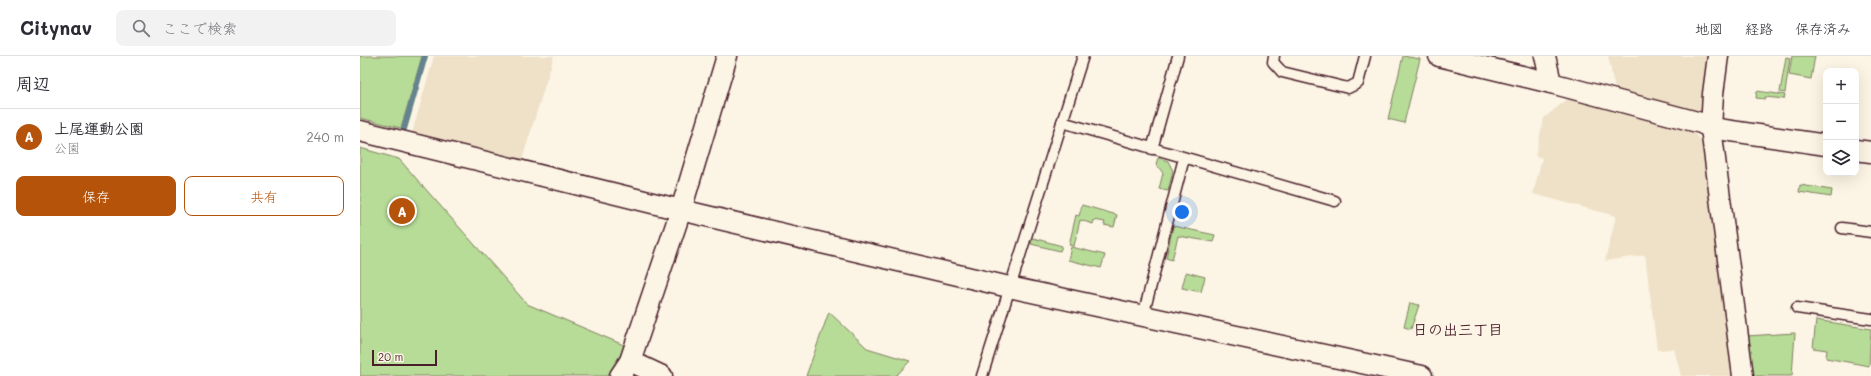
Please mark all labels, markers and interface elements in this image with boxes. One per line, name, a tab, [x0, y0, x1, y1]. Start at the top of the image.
search box	[116, 10, 396, 46]
text: Citynav	[20, 15, 92, 40]
icon: search	[130, 17, 152, 39]
text: ここで検索	[162, 18, 237, 38]
text: 地図	[1695, 19, 1723, 38]
text: 経路	[1745, 19, 1773, 38]
text: 保存済み	[1795, 19, 1851, 38]
map controls	[1823, 68, 1859, 176]
button: +	[1823, 68, 1859, 104]
text: 周辺	[16, 72, 50, 94]
button: −	[1823, 104, 1859, 140]
text: 上尾運動公園	[54, 118, 144, 138]
text: A	[24, 128, 34, 145]
text: 240 m	[307, 128, 344, 145]
text: 公園	[54, 139, 80, 156]
button: layers	[1823, 140, 1859, 176]
button: 保存	[16, 176, 176, 216]
button: 共有	[184, 176, 344, 216]
pin: A	[389, 196, 415, 226]
your location	[1172, 202, 1192, 222]
district label: 日の出三丁目	[1413, 319, 1503, 339]
scale bar	[372, 348, 437, 367]
text: 20 m	[378, 349, 403, 364]

